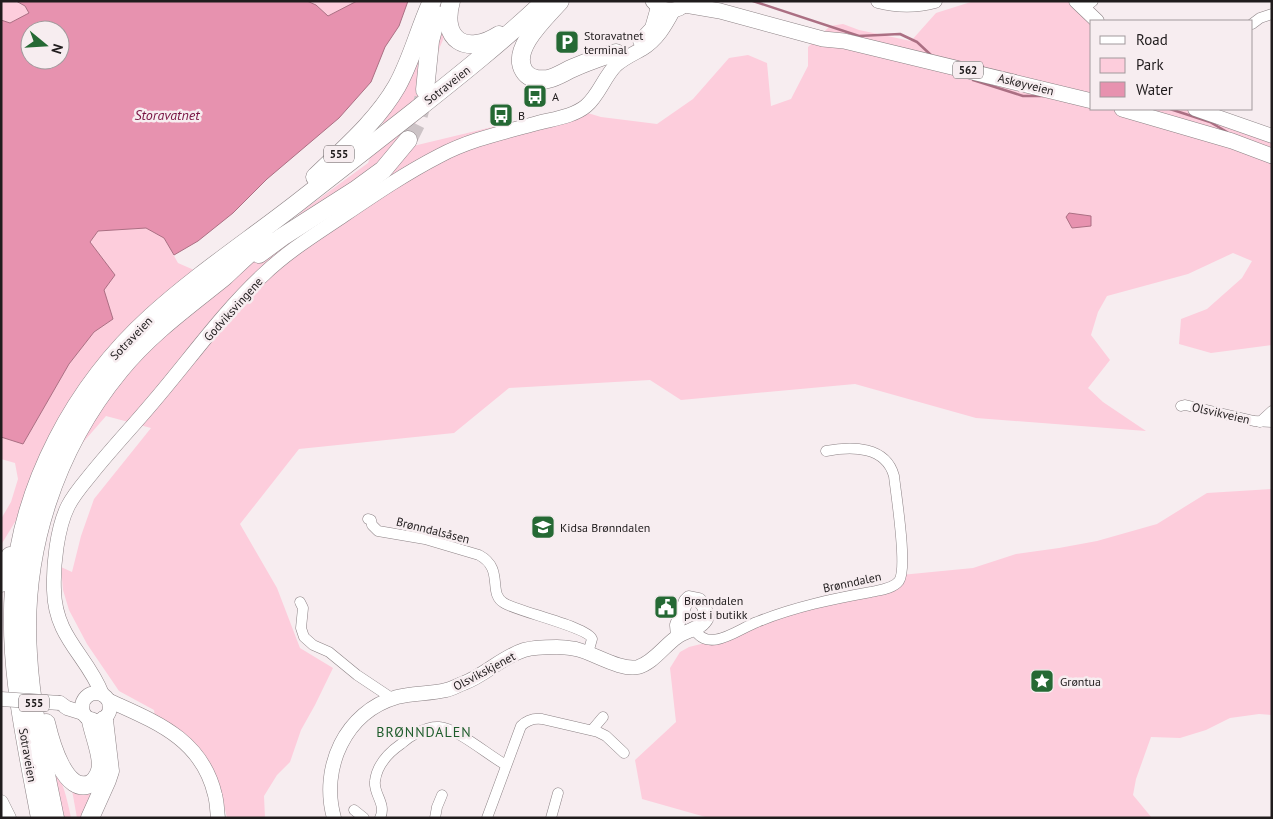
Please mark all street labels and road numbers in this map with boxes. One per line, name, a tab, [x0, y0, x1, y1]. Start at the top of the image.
street label: Sotraveien	[421, 62, 473, 108]
road number: 562	[953, 62, 983, 78]
street label: Askøyveien	[996, 70, 1056, 98]
road number: 555	[324, 146, 354, 162]
street label: Godviksvingene	[200, 274, 266, 344]
street label: Sotraveien	[107, 313, 155, 363]
street label: Olsvikveien	[1191, 399, 1251, 427]
street label: Brønndalsåsen	[395, 514, 471, 546]
street label: Brønndalen	[821, 569, 883, 595]
street label: Olsvikskjenet	[450, 648, 518, 694]
road number: 555	[19, 694, 49, 711]
street label: Sotraveien	[16, 727, 40, 783]

